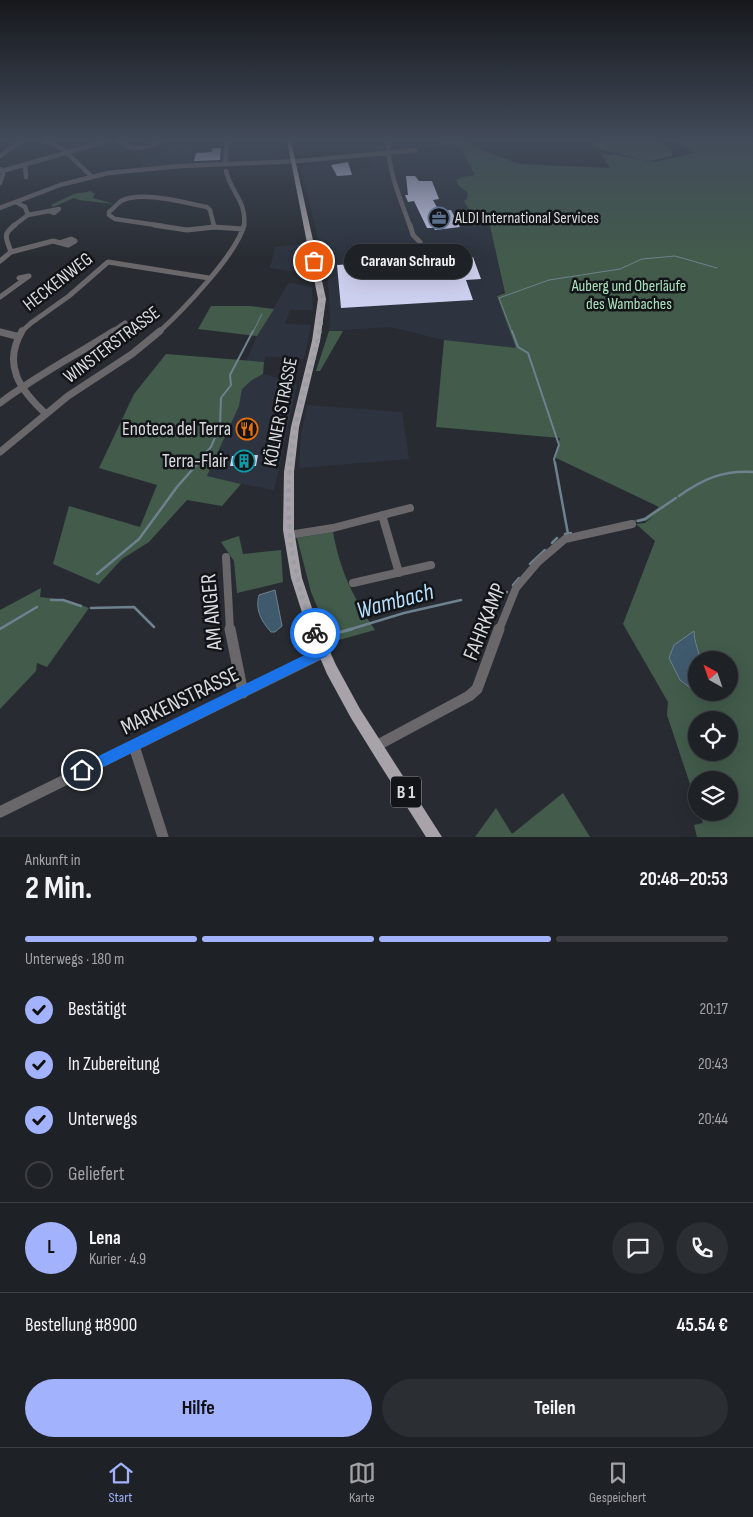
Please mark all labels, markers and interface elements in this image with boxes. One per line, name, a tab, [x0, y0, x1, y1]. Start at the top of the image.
office icon: ALDI International Services	[427, 206, 451, 230]
place label: ALDI International Services	[454, 209, 599, 228]
pin	[293, 240, 335, 282]
callout: Caravan Schraub	[344, 244, 472, 278]
icon: bag	[300, 247, 328, 275]
street label: HECKENWEG	[19, 248, 97, 316]
text: Caravan Schraub	[361, 252, 455, 271]
park label: Auberg und Oberläufe des Wambaches	[571, 277, 686, 314]
street label: WINSTERSTRASSE	[59, 301, 165, 389]
street label: KÖLNER STRASSE	[259, 356, 303, 468]
restaurant icon: Enoteca del Terra	[235, 417, 259, 441]
place label: Enoteca del Terra	[122, 418, 231, 441]
building icon: Terra-Flair	[232, 449, 256, 473]
place label: Terra-Flair	[162, 450, 229, 473]
street label: AM ANGER	[195, 573, 229, 652]
water label: Wambach	[353, 577, 437, 625]
street label: FAHRKAMP	[457, 580, 513, 664]
courier	[290, 608, 340, 658]
icon: bike	[301, 619, 329, 647]
north arrow	[688, 651, 738, 701]
map controls	[688, 651, 738, 821]
street label: MARKENSTRASSE	[117, 661, 243, 741]
button: locate	[688, 711, 738, 761]
pin	[61, 749, 103, 791]
icon: home	[68, 756, 96, 784]
button: layers	[688, 771, 738, 821]
road number: B 1	[391, 776, 421, 808]
text: Ankunft in	[25, 851, 81, 870]
text: 20:48–20:53	[640, 868, 728, 891]
text: 2 Min.	[25, 869, 92, 908]
text: Unterwegs · 180 m	[25, 950, 124, 969]
icon: check	[25, 996, 53, 1024]
text: Bestätigt	[68, 998, 127, 1021]
text: 20:17	[699, 1000, 728, 1019]
icon: check	[25, 1051, 53, 1079]
text: In Zubereitung	[68, 1053, 160, 1076]
text: 20:43	[698, 1055, 728, 1074]
icon: check	[25, 1106, 53, 1134]
text: Unterwegs	[68, 1108, 137, 1131]
text: 20:44	[698, 1110, 728, 1129]
text: Geliefert	[68, 1163, 124, 1186]
button: chat	[612, 1222, 664, 1274]
button: phone	[676, 1222, 728, 1274]
text: Lena	[89, 1227, 121, 1250]
text: L	[47, 1236, 55, 1259]
text: Kurier · 4.9	[89, 1250, 146, 1269]
text: Bestellung #8900	[25, 1314, 137, 1337]
text: 45.54 €	[677, 1314, 728, 1337]
button: Hilfe	[25, 1379, 372, 1437]
button: Teilen	[382, 1379, 728, 1437]
tab: Start	[107, 1459, 135, 1506]
tab: Karte	[348, 1459, 376, 1506]
tab: Gespeichert	[589, 1459, 646, 1506]

